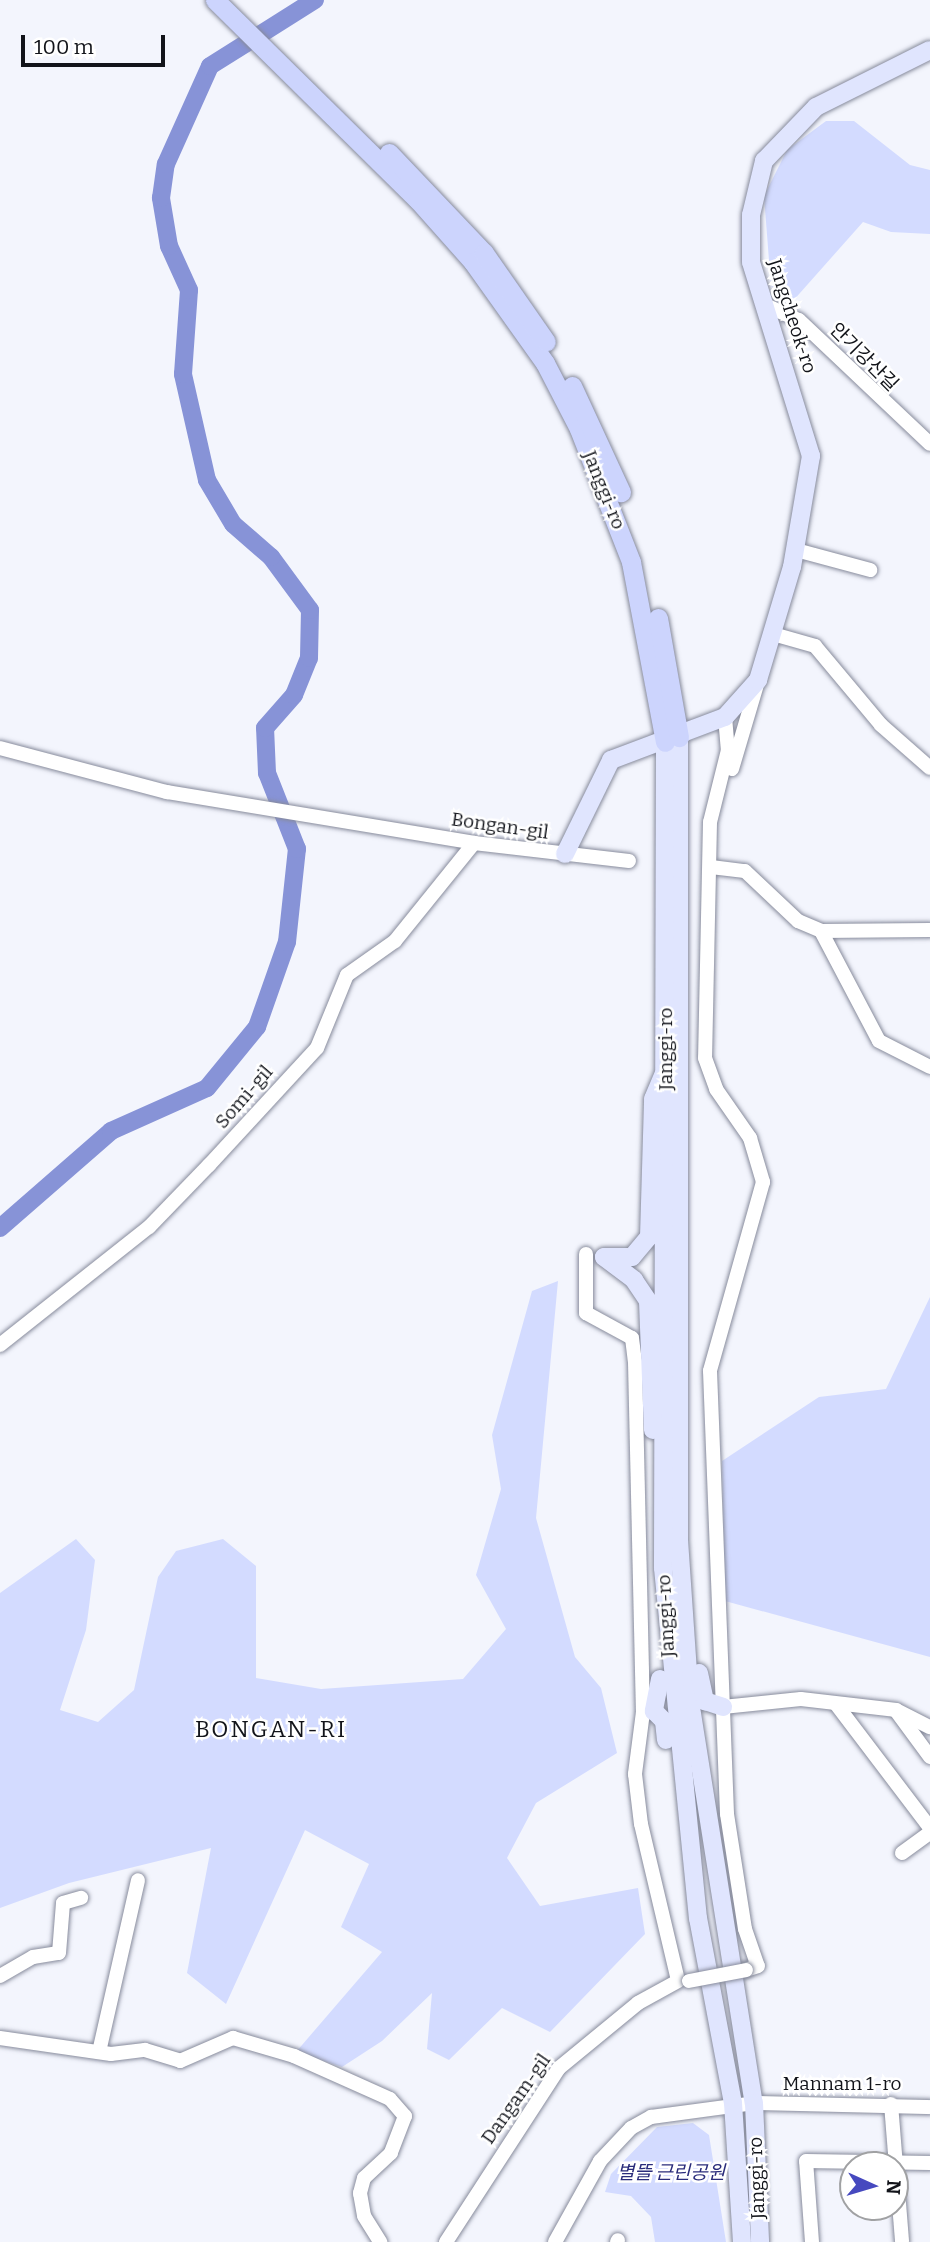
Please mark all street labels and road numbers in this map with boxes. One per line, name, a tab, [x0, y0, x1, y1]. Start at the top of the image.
street label: Jangcheok-ro	[763, 256, 821, 376]
street label: 안기강산길	[825, 318, 903, 396]
street label: Janggi-ro	[578, 447, 630, 533]
street label: Bongan-gil	[450, 808, 550, 844]
street label: Janggi-ro	[655, 1008, 677, 1090]
street label: Somi-gil	[210, 1061, 278, 1133]
street label: Janggi-ro	[652, 1574, 680, 1658]
street label: Dangam-gil	[477, 2050, 555, 2148]
street label: Mannam 1-ro	[783, 2073, 901, 2095]
street label: Janggi-ro	[744, 2136, 770, 2220]

